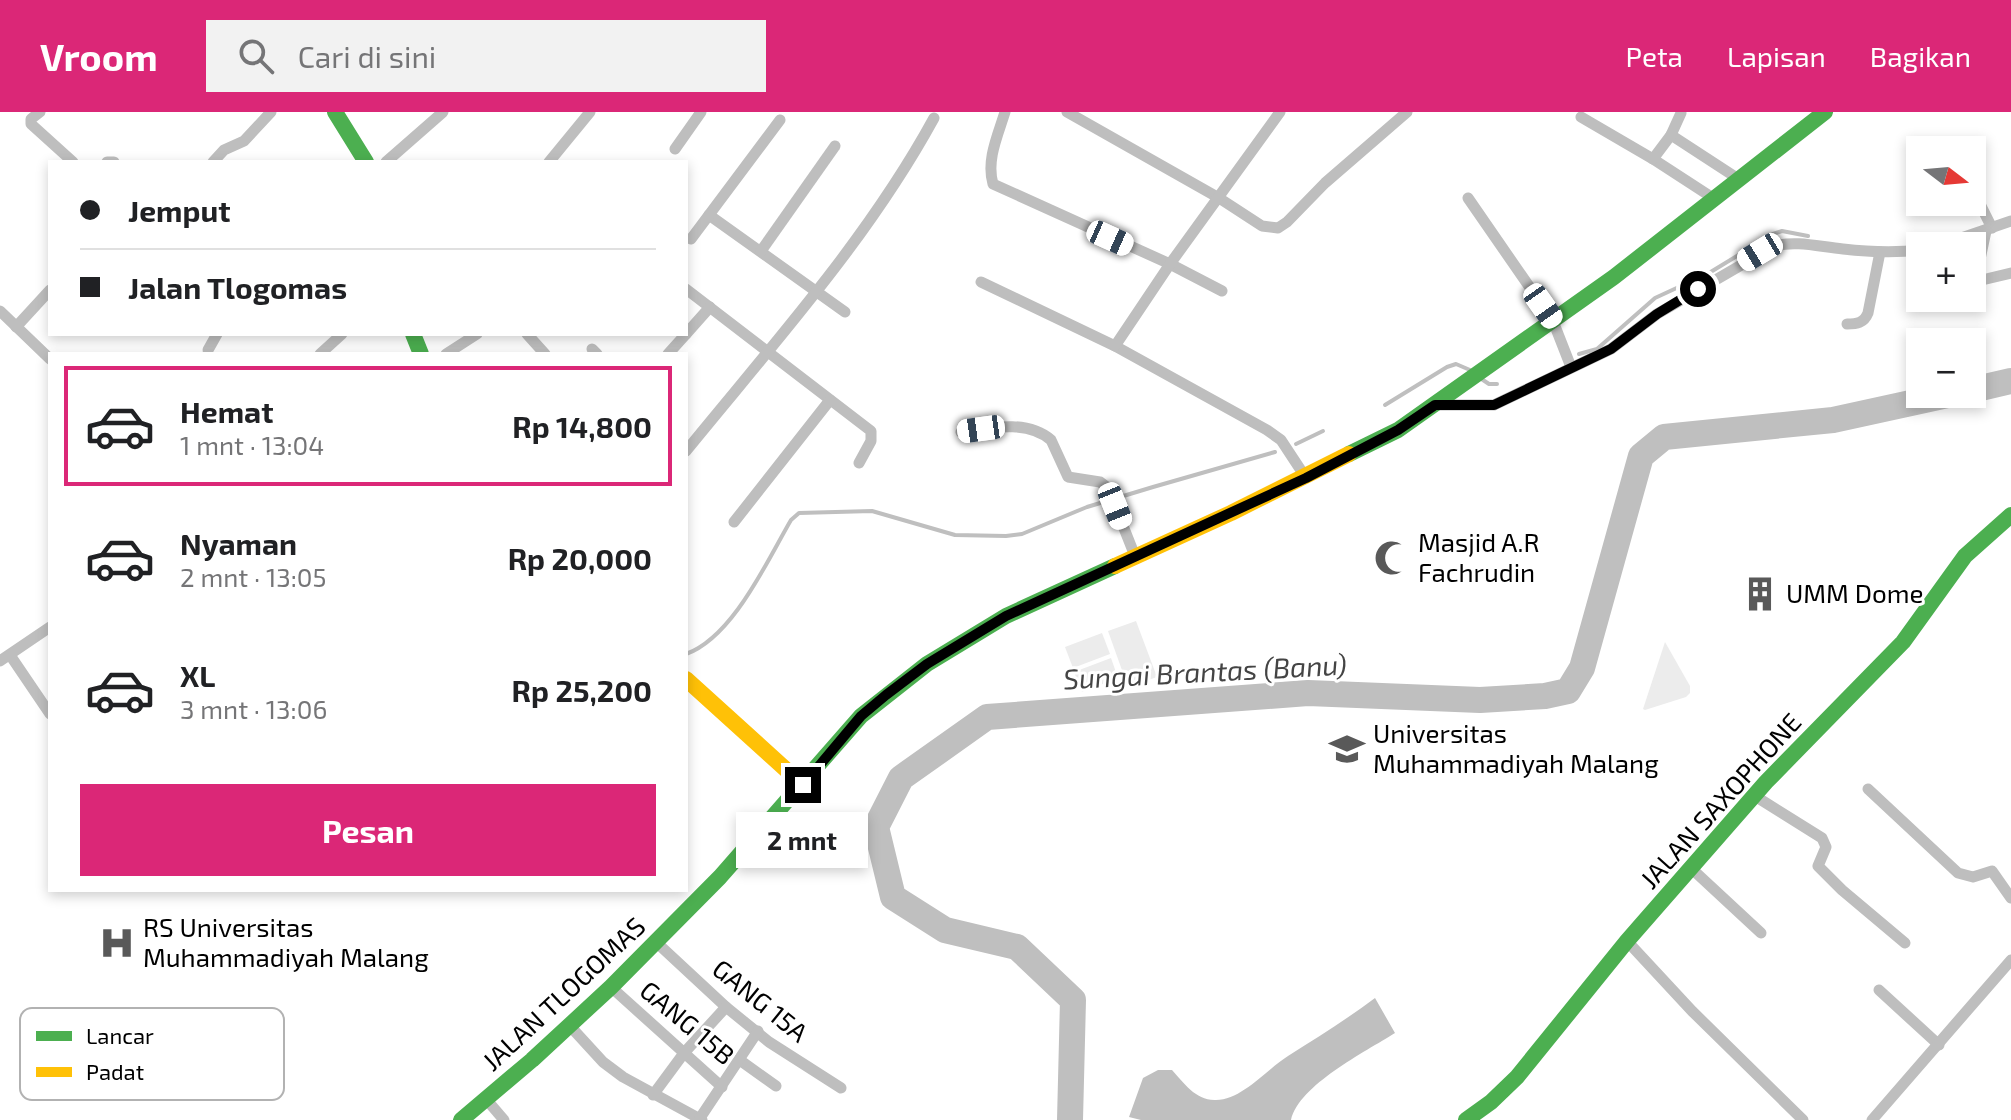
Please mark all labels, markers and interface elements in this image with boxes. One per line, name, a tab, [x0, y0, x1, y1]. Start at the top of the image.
search box	[206, 20, 766, 92]
text: Vroom	[40, 33, 158, 79]
icon: search	[234, 34, 278, 78]
text: Cari di sini	[298, 38, 436, 74]
text: Peta	[1626, 39, 1683, 73]
text: Lapisan	[1727, 39, 1826, 73]
text: Bagikan	[1870, 39, 1971, 73]
north arrow	[1906, 136, 1986, 216]
map controls	[1906, 136, 1986, 408]
text: Jemput	[128, 192, 231, 228]
car	[1083, 217, 1137, 259]
car	[1733, 229, 1787, 275]
button: +	[1906, 232, 1986, 312]
text: Jalan Tlogomas	[128, 269, 347, 305]
route start	[1680, 271, 1716, 307]
car	[1519, 279, 1567, 333]
button: −	[1906, 328, 1986, 408]
icon: car	[84, 390, 156, 462]
text: Hemat	[180, 393, 273, 429]
text: Rp 14,800	[512, 408, 652, 444]
car	[956, 414, 1006, 444]
text: 1 mnt · 13:04	[180, 429, 324, 460]
car	[1095, 479, 1135, 533]
icon: car	[84, 522, 156, 594]
text: Nyaman	[180, 525, 297, 561]
place label: Masjid A.R Fachrudin	[1418, 526, 1540, 587]
mosque icon: Masjid A.R Fachrudin	[1373, 539, 1411, 577]
text: Rp 20,000	[508, 540, 652, 576]
text: 2 mnt · 13:05	[180, 561, 326, 592]
building icon: UMM Dome	[1741, 575, 1779, 613]
place label: UMM Dome	[1786, 577, 1924, 608]
water label: Sungai Brantas (Banu)	[1062, 647, 1348, 695]
icon: car	[84, 654, 156, 726]
text: XL	[180, 657, 215, 693]
text: Rp 25,200	[512, 672, 652, 708]
text: 3 mnt · 13:06	[180, 693, 327, 724]
street label: JALAN SAXOPHONE	[1633, 706, 1807, 894]
place label: Universitas Muhammadiyah Malang	[1373, 717, 1659, 778]
school or university icon: Universitas Muhammadiyah Malang	[1328, 730, 1366, 768]
route end	[785, 767, 821, 803]
button: Pesan	[80, 784, 656, 876]
callout: 2 mnt	[737, 813, 869, 869]
text: 2 mnt	[767, 824, 837, 855]
street label: JALAN TLOGOMAS	[475, 910, 651, 1076]
place label: RS Universitas Muhammadiyah Malang	[143, 911, 429, 972]
hospital icon: RS Universitas Muhammadiyah Malang	[98, 924, 136, 962]
street label: GANG 15A	[707, 952, 815, 1048]
street label: GANG 15B	[635, 974, 741, 1070]
legend	[20, 1008, 284, 1100]
text: Lancar	[86, 1022, 154, 1048]
text: Padat	[86, 1058, 144, 1084]

